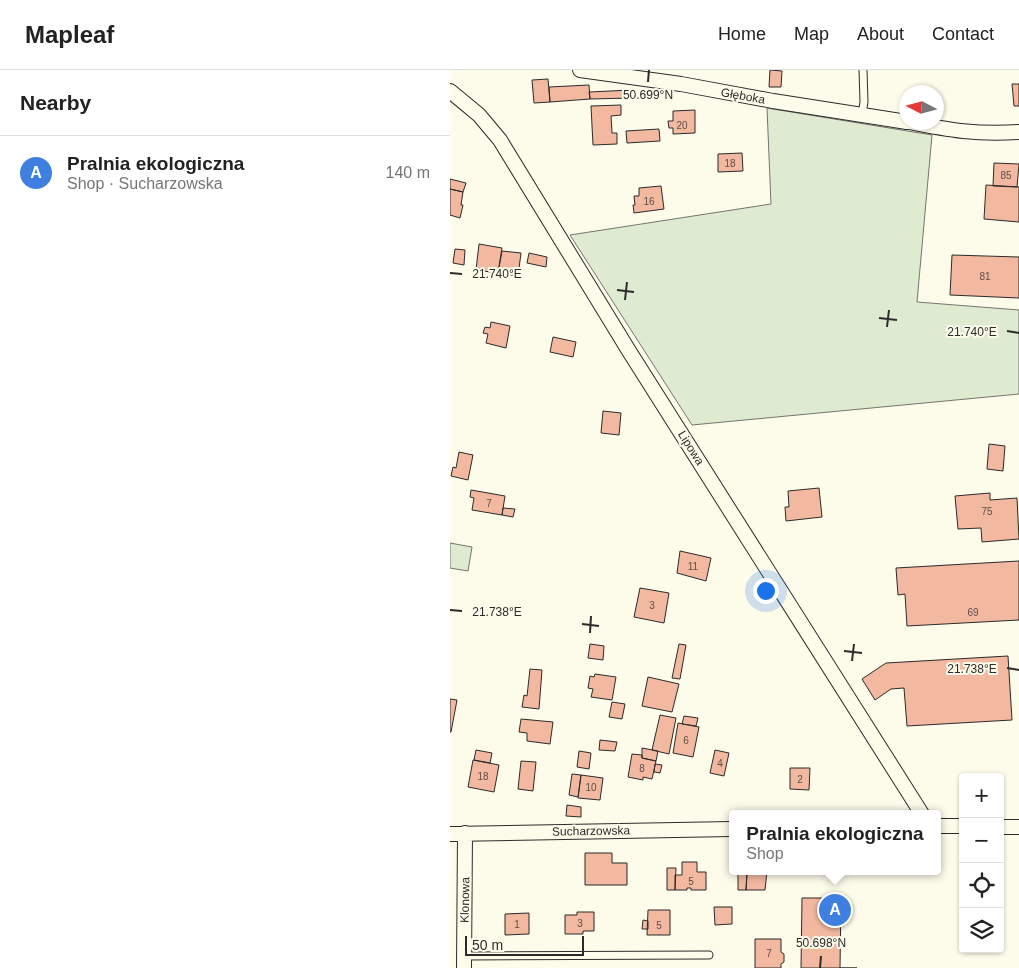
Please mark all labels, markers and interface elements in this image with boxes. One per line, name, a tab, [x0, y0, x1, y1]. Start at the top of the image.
text: Mapleaf	[25, 21, 114, 48]
text: Home	[718, 24, 766, 44]
text: Map	[794, 24, 829, 44]
text: About	[857, 24, 904, 44]
text: Contact	[932, 24, 994, 44]
street label: Głęboka	[720, 85, 767, 107]
north arrow	[899, 85, 944, 130]
text: 50.699°N	[623, 88, 673, 102]
text: Nearby	[20, 91, 91, 114]
house number: 20	[676, 120, 688, 131]
text: Pralnia ekologiczna	[67, 153, 244, 174]
house number: 18	[724, 158, 736, 169]
text: A	[30, 164, 42, 181]
text: 140 m	[386, 164, 430, 181]
house number: 85	[1000, 170, 1012, 181]
text: Shop · Sucharzowska	[67, 175, 223, 192]
house number: 16	[643, 196, 655, 207]
text: 21.740°E	[472, 267, 522, 281]
house number: 81	[979, 271, 991, 282]
text: 21.740°E	[947, 325, 997, 339]
street label: Lipowa	[675, 428, 707, 468]
house number: 7	[486, 498, 492, 509]
house number: 75	[981, 506, 993, 517]
house number: 11	[688, 561, 699, 572]
your location	[753, 578, 779, 604]
house number: 3	[649, 600, 655, 611]
text: 21.738°E	[472, 605, 522, 619]
house number: 69	[967, 607, 979, 618]
text: 21.738°E	[947, 662, 997, 676]
house number: 6	[683, 735, 689, 746]
house number: 4	[717, 758, 723, 769]
house number: 8	[639, 763, 645, 774]
house number: 18	[477, 771, 489, 782]
map controls	[959, 773, 1004, 953]
button: +	[959, 773, 1004, 818]
house number: 2	[797, 774, 803, 785]
house number: 10	[585, 782, 597, 793]
popup	[729, 810, 941, 875]
button: −	[959, 818, 1004, 863]
street label: Sucharzowska	[552, 823, 630, 839]
text: Pralnia ekologiczna	[746, 823, 924, 844]
text: Shop	[746, 845, 784, 862]
button: locate	[959, 863, 1004, 908]
house number: 5	[688, 876, 694, 887]
street label: Klonowa	[458, 877, 472, 923]
pin: A	[819, 891, 851, 929]
button: layers	[959, 908, 1004, 953]
house number: 3	[577, 918, 583, 929]
house number: 1	[514, 919, 520, 930]
house number: 5	[656, 920, 662, 931]
scale bar	[465, 933, 584, 956]
text: 50.698°N	[796, 936, 846, 950]
text: 50 m	[472, 937, 503, 953]
house number: 7	[766, 948, 772, 959]

